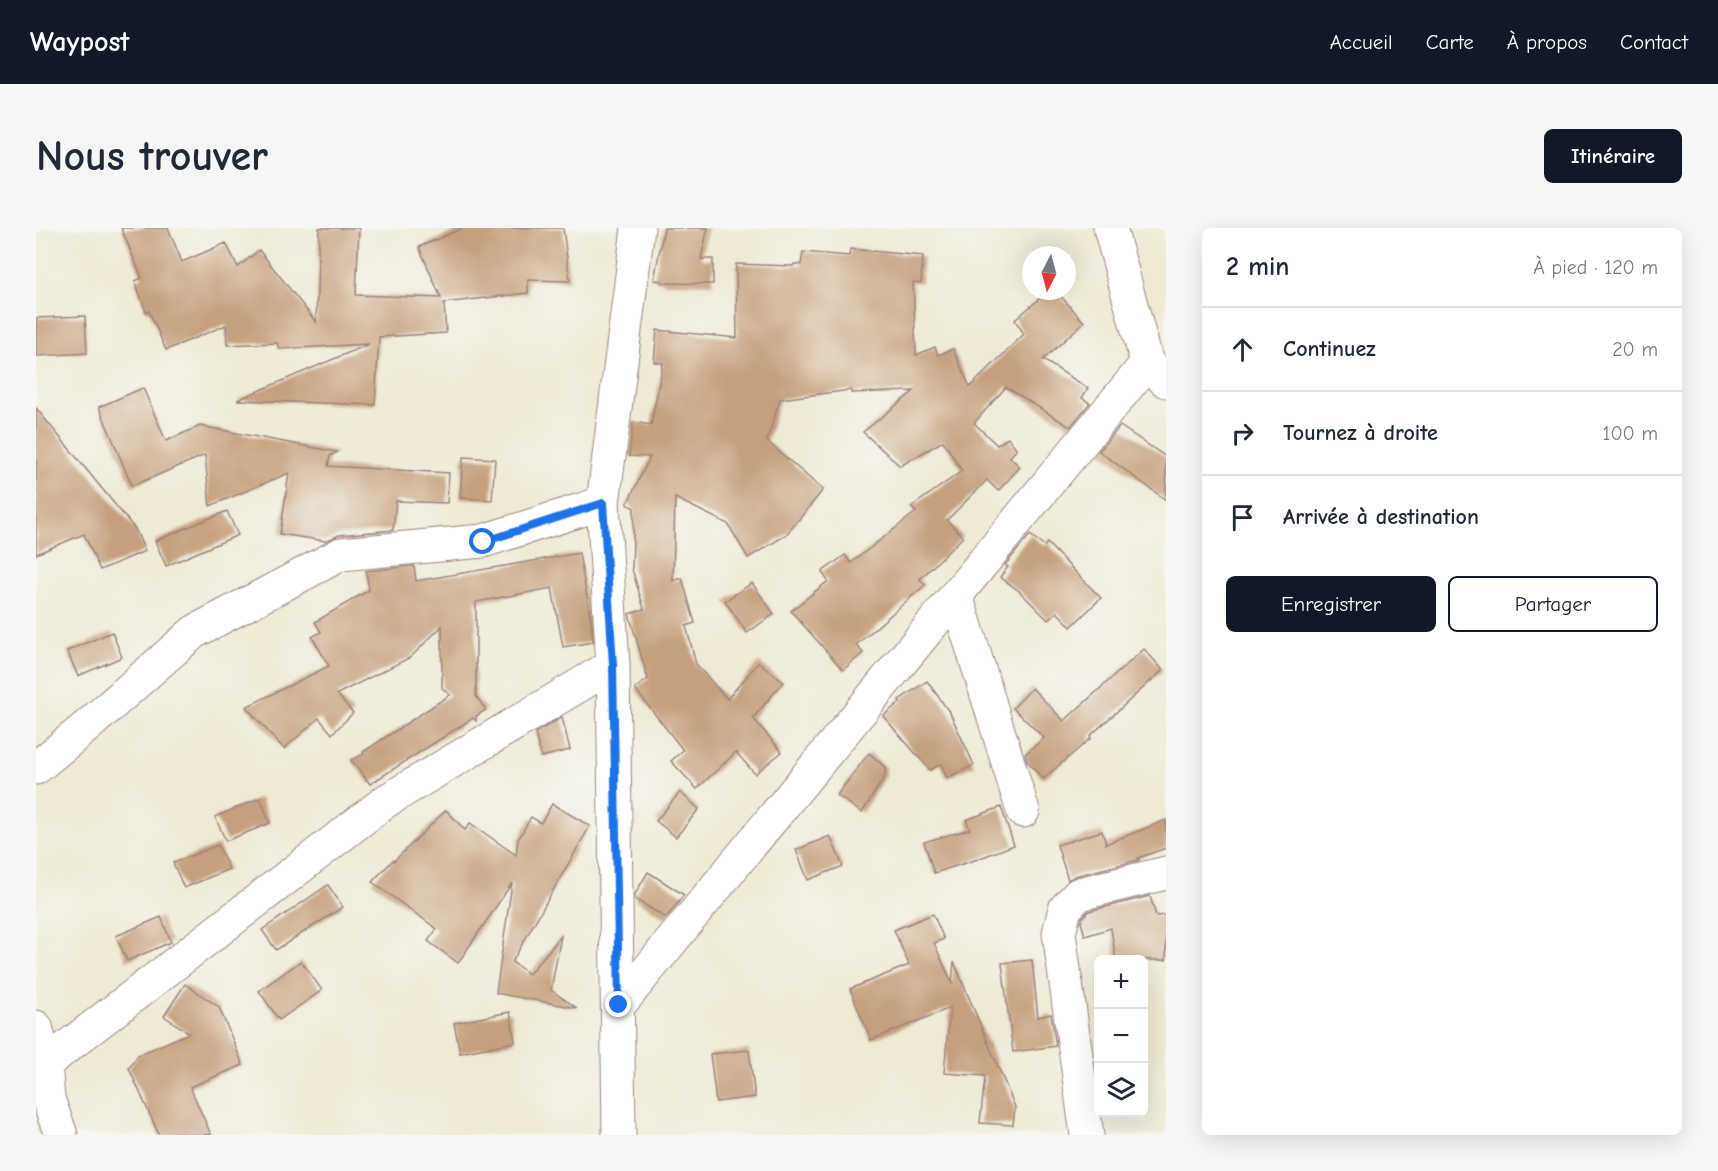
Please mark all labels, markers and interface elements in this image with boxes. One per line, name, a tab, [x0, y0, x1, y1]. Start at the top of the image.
text: Waypost	[30, 26, 130, 58]
text: Accueil	[1330, 30, 1393, 54]
text: Carte	[1426, 30, 1474, 54]
text: À propos	[1507, 30, 1587, 54]
text: Contact	[1620, 30, 1688, 54]
button: Itinéraire	[1544, 129, 1682, 183]
text: Nous trouver	[36, 132, 268, 181]
north arrow	[1022, 246, 1076, 300]
text: 2 min	[1226, 252, 1289, 282]
text: À pied · 120 m	[1533, 256, 1658, 279]
icon: ahead	[1226, 333, 1259, 366]
text: Continuez	[1283, 336, 1376, 362]
text: 20 m	[1612, 338, 1658, 361]
icon: right	[1226, 417, 1259, 450]
text: Tournez à droite	[1283, 420, 1438, 446]
text: 100 m	[1603, 422, 1658, 445]
icon: arrive	[1226, 501, 1259, 534]
text: Arrivée à destination	[1283, 504, 1479, 530]
route start	[469, 528, 495, 554]
button: Enregistrer	[1226, 576, 1436, 632]
button: Partager	[1448, 576, 1658, 632]
map controls	[1094, 955, 1148, 1117]
button: +	[1094, 955, 1148, 1009]
route end	[605, 991, 631, 1017]
button: −	[1094, 1009, 1148, 1063]
button: layers	[1094, 1063, 1148, 1117]

